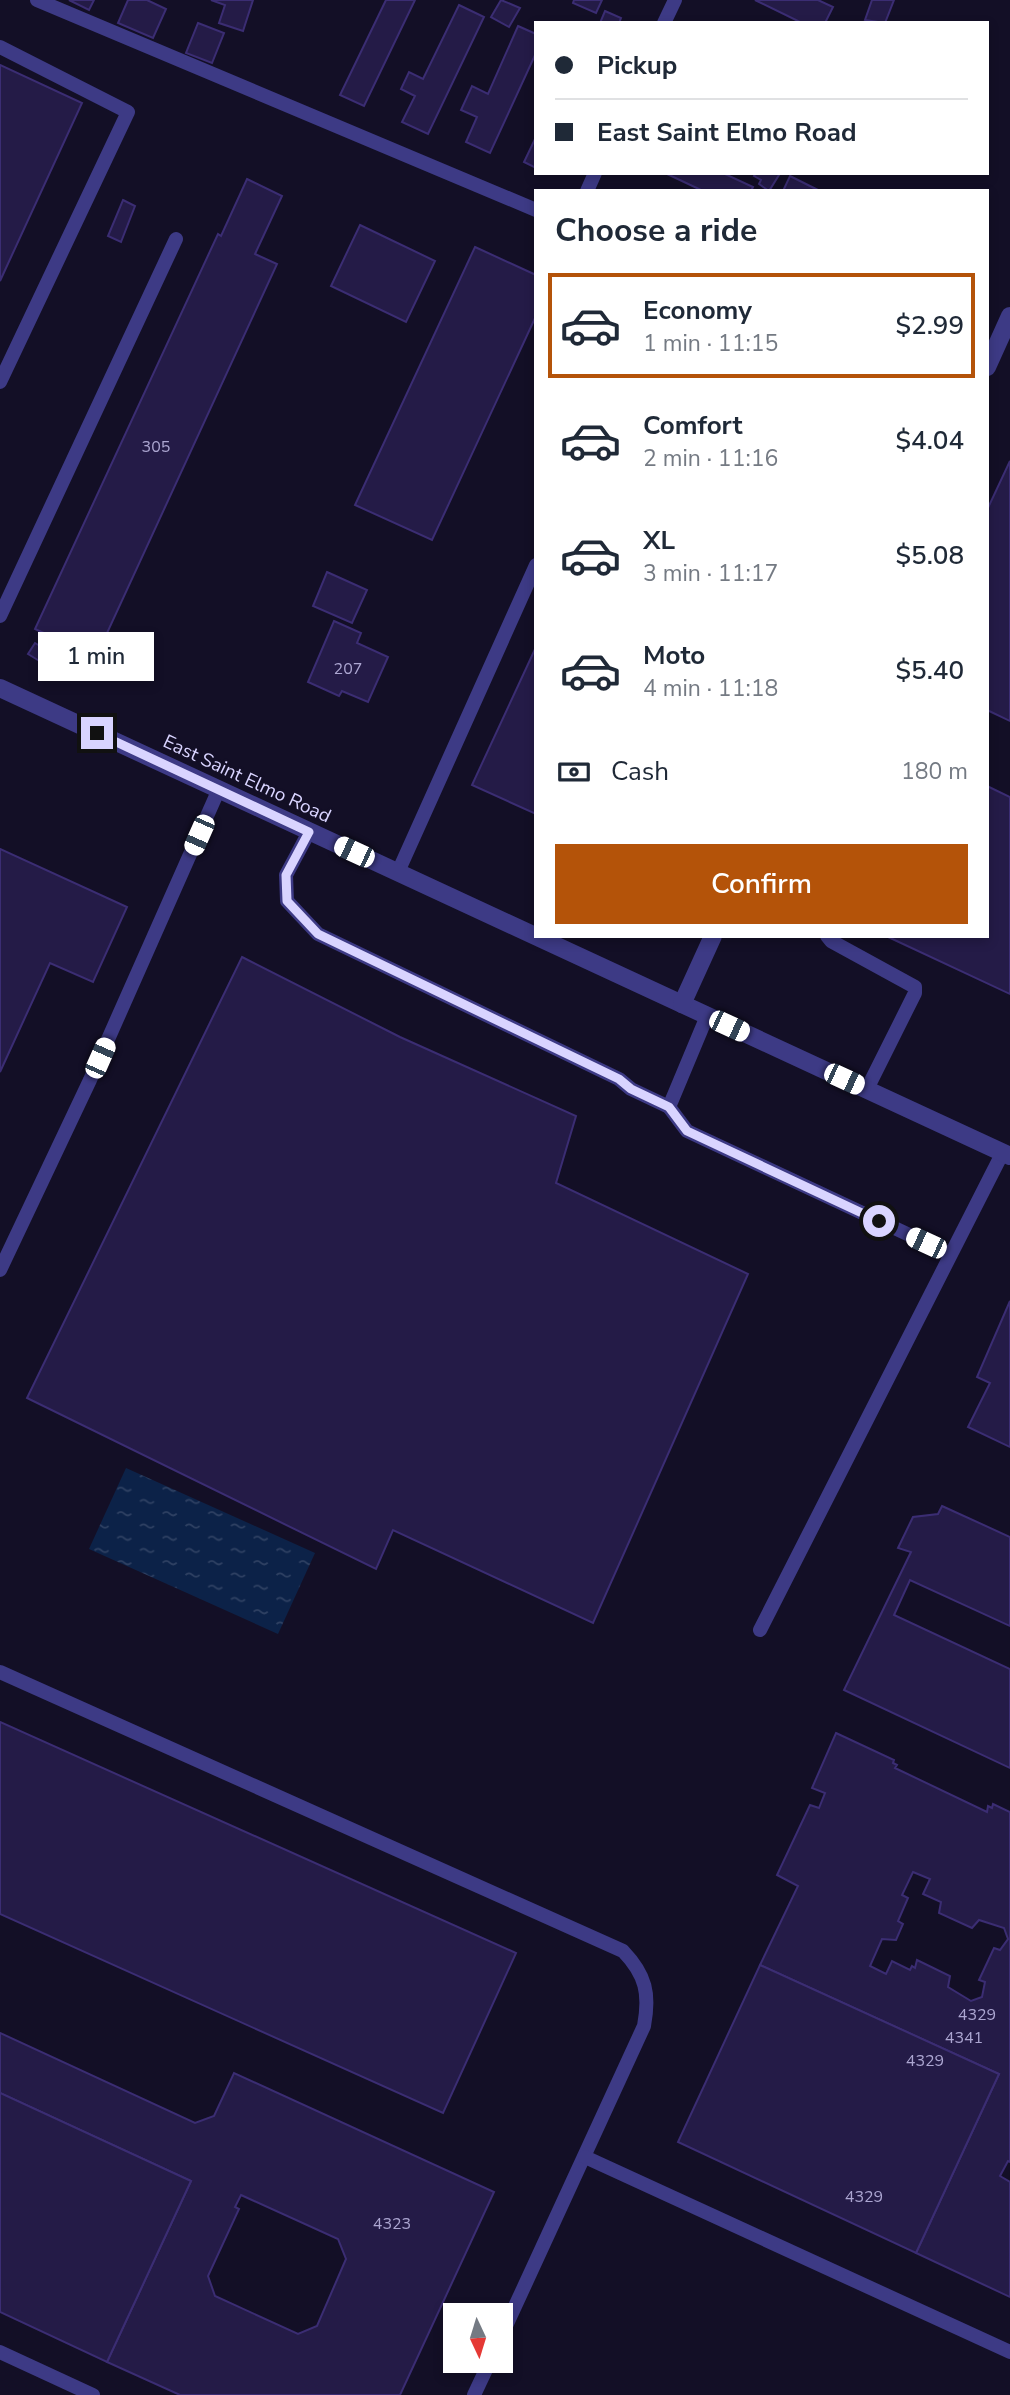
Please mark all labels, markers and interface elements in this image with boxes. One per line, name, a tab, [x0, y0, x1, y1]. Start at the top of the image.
text: Pickup	[597, 48, 677, 83]
text: East Saint Elmo Road	[597, 115, 857, 150]
text: Choose a ride	[555, 209, 757, 252]
text: Economy	[643, 293, 752, 328]
icon: car	[559, 294, 622, 357]
text: $2.99	[895, 308, 964, 343]
text: 1 min · 11:15	[643, 328, 778, 359]
text: Comfort	[643, 408, 743, 443]
icon: car	[559, 409, 622, 472]
text: $4.04	[895, 423, 964, 458]
house number: 305	[142, 436, 170, 458]
text: 2 min · 11:16	[643, 443, 778, 474]
text: XL	[643, 523, 675, 558]
icon: car	[559, 524, 622, 587]
text: $5.08	[895, 538, 964, 573]
text: 3 min · 11:17	[643, 558, 778, 589]
callout: 1 min	[39, 632, 155, 680]
text: Moto	[643, 638, 705, 673]
icon: car	[559, 639, 622, 702]
text: 1 min	[67, 641, 125, 672]
text: $5.40	[895, 653, 964, 688]
house number: 207	[334, 658, 362, 680]
text: 4 min · 11:18	[643, 673, 778, 704]
route end	[81, 717, 113, 749]
street label: East Saint Elmo Road	[159, 729, 335, 829]
icon: cash	[555, 753, 593, 791]
text: Cash	[611, 754, 669, 789]
text: 180 m	[901, 756, 968, 787]
car	[181, 812, 218, 858]
car	[331, 834, 378, 870]
button: Confirm	[555, 844, 968, 924]
car	[706, 1008, 753, 1044]
car	[82, 1035, 119, 1081]
car	[821, 1061, 868, 1097]
route start	[863, 1205, 895, 1237]
car	[903, 1225, 950, 1261]
house number: 4329	[958, 2004, 996, 2026]
house number: 4341	[945, 2027, 983, 2049]
house number: 4329	[906, 2050, 944, 2072]
house number: 4329	[845, 2186, 883, 2208]
house number: 4323	[373, 2213, 411, 2235]
north arrow	[443, 2303, 513, 2373]
map controls	[443, 2303, 513, 2373]

